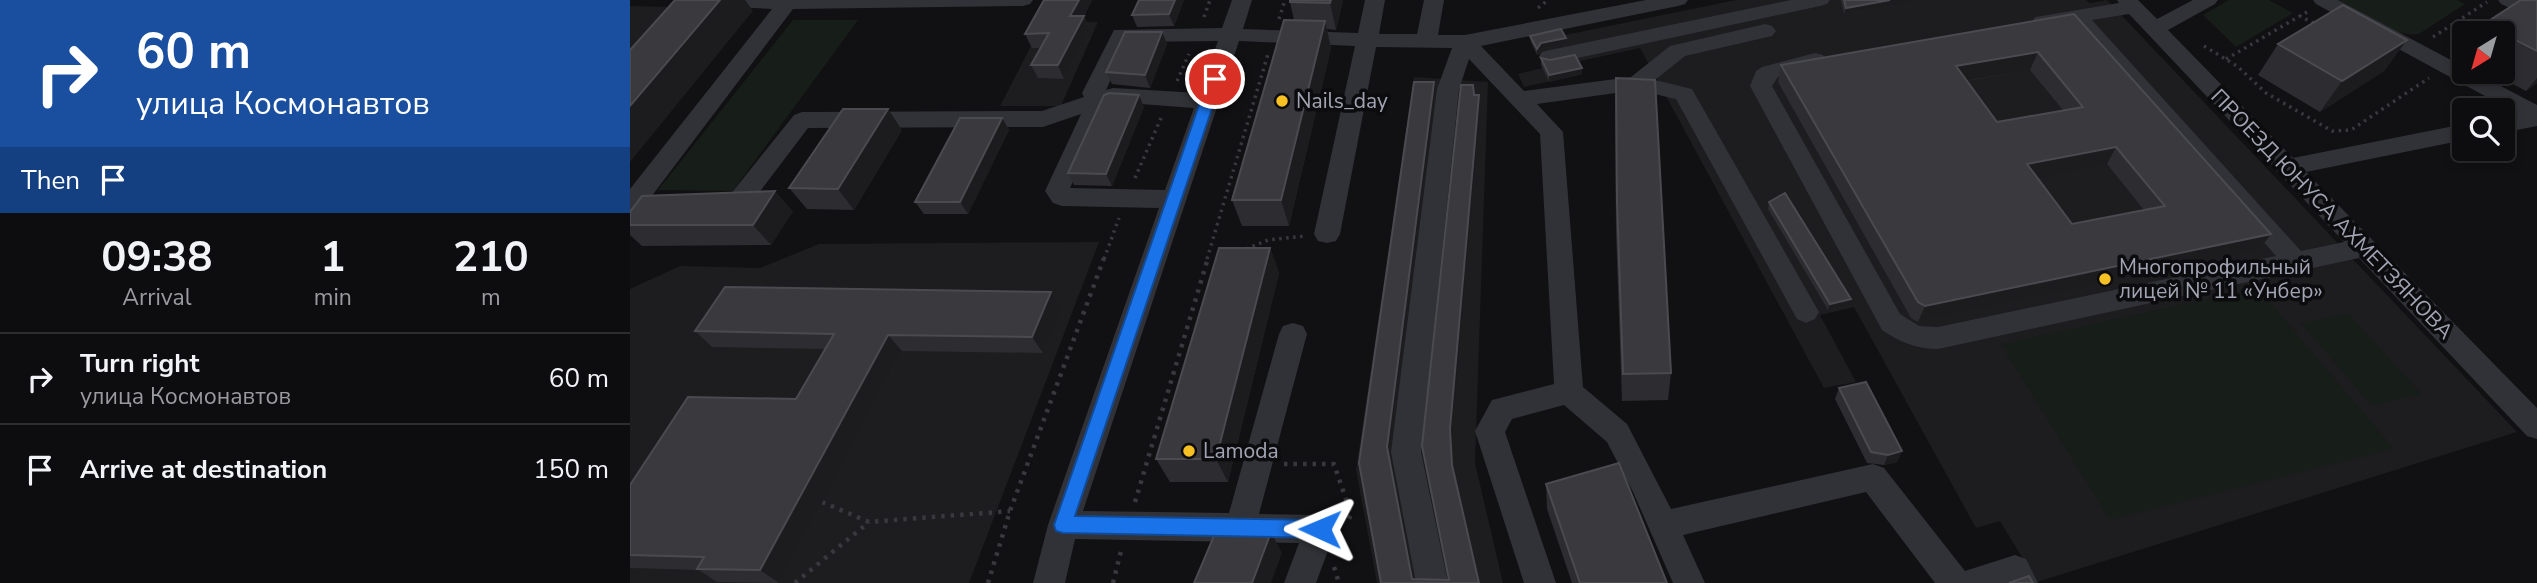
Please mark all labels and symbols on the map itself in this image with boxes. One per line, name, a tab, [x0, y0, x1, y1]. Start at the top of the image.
north arrow	[2452, 21, 2515, 84]
pin	[1185, 49, 1245, 109]
street label: ПРОЕЗД ЮНУСА АХМЕТЗЯНОВА	[2205, 83, 2459, 345]
place label: Nails_day	[1296, 87, 1388, 115]
marker: Nails_day	[1274, 93, 1290, 109]
place label: Многопрофильный лицей № 11 «Унбер»	[2119, 253, 2323, 305]
marker: Многопрофильный лицей № 11 «Унбер»	[2097, 271, 2113, 287]
place label: Lamoda	[1203, 437, 1279, 465]
marker: Lamoda	[1181, 443, 1197, 459]
position arrow	[1283, 492, 1357, 566]

